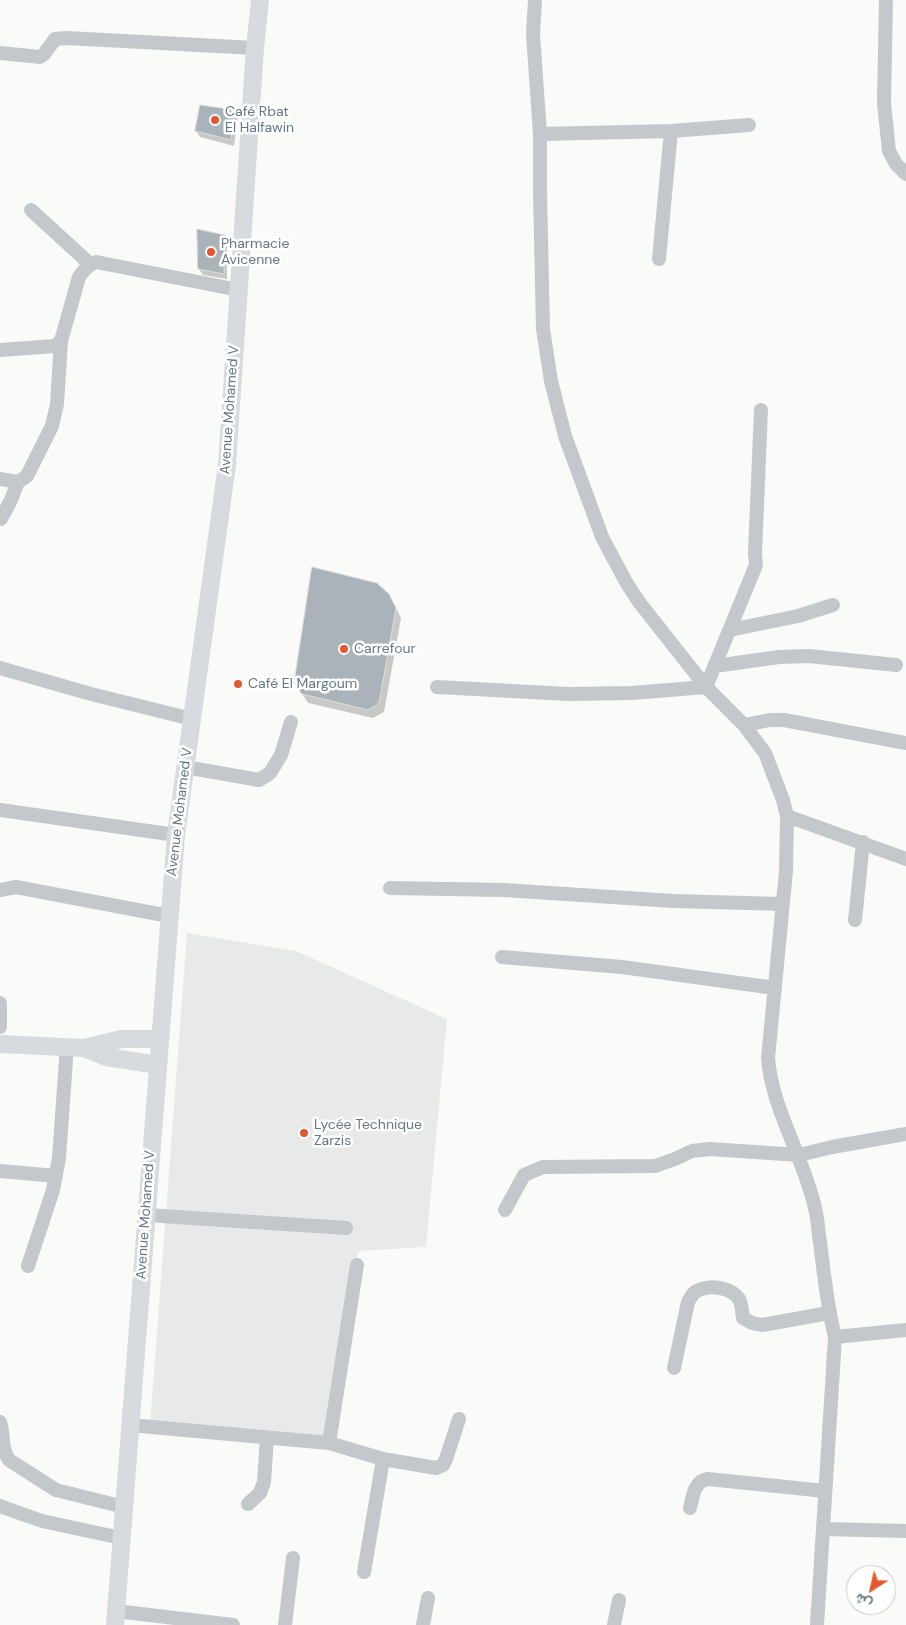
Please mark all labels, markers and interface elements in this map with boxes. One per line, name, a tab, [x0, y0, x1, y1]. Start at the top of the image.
place label: Café Rbat El Halfawin	[225, 104, 294, 136]
marker: Café Rbat El Halfawin	[209, 114, 221, 126]
place label: Pharmacie Avicenne	[221, 236, 289, 268]
marker: Pharmacie Avicenne	[205, 246, 217, 258]
street label: Avenue Mohamed V	[217, 345, 243, 475]
place label: Carrefour	[354, 641, 416, 657]
marker: Carrefour	[338, 643, 350, 655]
place label: Café El Margoum	[248, 676, 357, 692]
marker: Café El Margoum	[232, 678, 244, 690]
street label: Avenue Mohamed V	[164, 747, 196, 877]
place label: Lycée Technique Zarzis	[314, 1117, 422, 1150]
marker: Lycée Technique Zarzis	[298, 1127, 310, 1139]
street label: Avenue Mohamed V	[133, 1150, 159, 1280]
north arrow	[846, 1565, 896, 1615]
text: ش	[851, 1589, 875, 1614]

